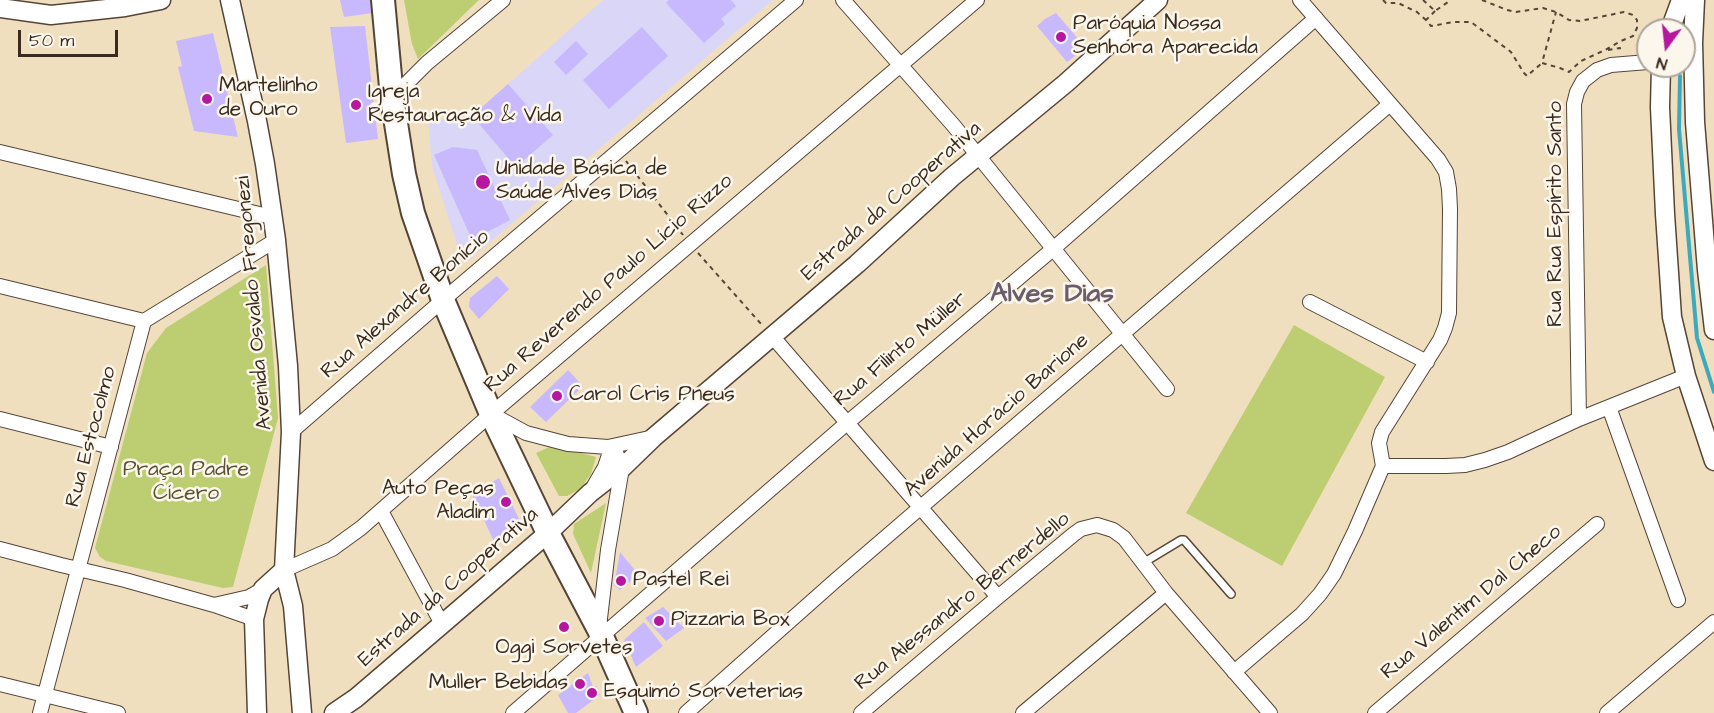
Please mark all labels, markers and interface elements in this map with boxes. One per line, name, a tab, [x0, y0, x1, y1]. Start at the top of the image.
place label: Paróquia Nossa Senhora Aparecida	[1073, 12, 1258, 62]
scale bar	[21, 18, 122, 56]
north arrow	[1636, 18, 1696, 78]
text: 50 m	[29, 28, 74, 53]
marker: Paróquia Nossa Senhora Aparecida	[1054, 30, 1068, 44]
text: N	[1654, 52, 1670, 75]
place label: Martelinho de Ouro	[219, 74, 318, 124]
place label: Igreja Restauração & Vida	[368, 80, 561, 130]
marker: Martelinho de Ouro	[200, 92, 214, 106]
marker: Igreja Restauração & Vida	[349, 98, 363, 112]
street label: Rua Rua Espírito Santo	[1544, 101, 1570, 327]
street label: Estrada da Cooperativa	[797, 117, 987, 287]
place label: Unidade Básica de Saúde Alves Dias	[496, 157, 667, 207]
street label: Rua Reverendo Paulo Lício Rizzo	[480, 169, 738, 399]
marker: Unidade Básica de Saúde Alves Dias	[474, 173, 492, 191]
street label: Avenida Osvaldo Fregonezi	[231, 175, 279, 431]
street label: Rua Alexandre Bonício	[317, 225, 495, 385]
district label: Alves Dias	[990, 279, 1114, 311]
street label: Rua Filinto Müller	[829, 287, 973, 413]
street label: Avenida Horácio Barione	[899, 329, 1095, 503]
street label: Rua Estocolmo	[61, 364, 123, 510]
place label: Carol Cris Pneus	[569, 383, 735, 409]
marker: Carol Cris Pneus	[550, 389, 564, 403]
park label: Praça Padre Cícero	[123, 458, 249, 508]
place label: Auto Peças Aladim	[382, 477, 494, 527]
marker: Auto Peças Aladim	[499, 495, 513, 509]
street label: Estrada da Cooperativa	[354, 503, 544, 673]
street label: Rua Alessandro Bernerdello	[850, 507, 1076, 697]
street label: Rua Valentim Dal Checo	[1377, 520, 1567, 686]
place label: Pastel Rei	[633, 568, 729, 594]
marker: Pastel Rei	[614, 574, 628, 588]
place label: Pizzaria Box	[671, 608, 790, 634]
marker: Pizzaria Box	[652, 614, 666, 628]
marker: Oggi Sorvetes	[557, 620, 571, 634]
place label: Oggi Sorvetes	[496, 636, 632, 662]
place label: Muller Bebidas	[429, 671, 568, 697]
marker: Muller Bebidas	[573, 677, 587, 691]
place label: Esquimó Sorveterias	[604, 680, 803, 706]
marker: Esquimó Sorveterias	[585, 686, 599, 700]

